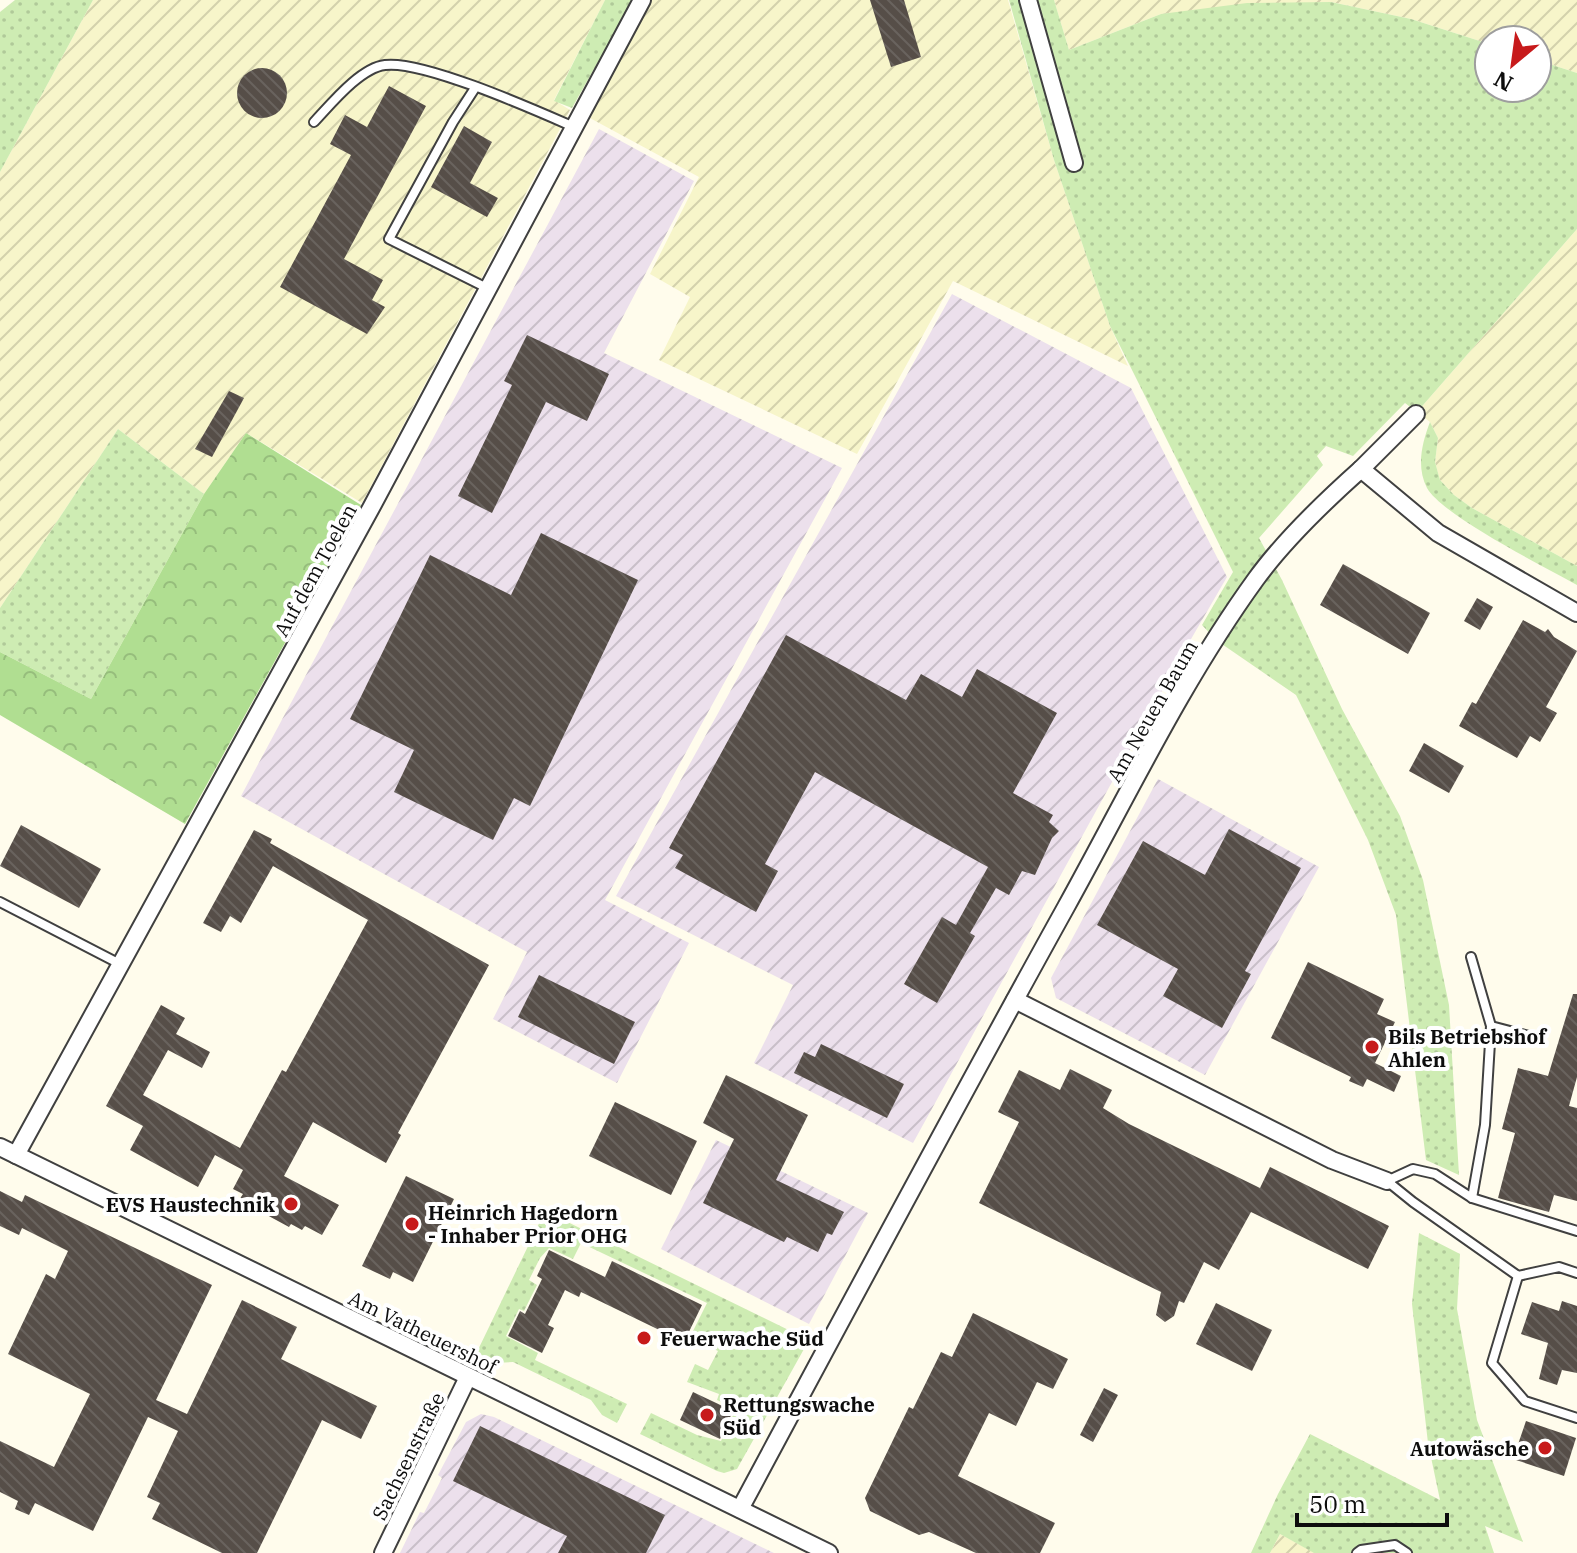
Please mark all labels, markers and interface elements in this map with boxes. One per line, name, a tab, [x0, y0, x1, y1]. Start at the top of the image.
north arrow	[1473, 24, 1553, 104]
text: N	[1488, 65, 1518, 99]
street label: Auf dem Toelen	[267, 499, 363, 641]
street label: Am Neuen Baum	[1100, 635, 1204, 787]
place label: Bils Betriebshof Ahlen	[1388, 1023, 1548, 1073]
marker: Bils Betriebshof Ahlen	[1363, 1038, 1381, 1056]
place label: EVS Haustechnik	[106, 1191, 276, 1218]
marker: EVS Haustechnik	[282, 1195, 300, 1213]
place label: Heinrich Hagedorn - Inhaber Prior OHG	[428, 1199, 627, 1249]
marker: Heinrich Hagedorn - Inhaber Prior OHG	[403, 1215, 421, 1233]
street label: Am Vatheuershof	[344, 1284, 503, 1380]
place label: Feuerwache Süd	[660, 1325, 824, 1352]
marker: Feuerwache Süd	[635, 1329, 653, 1347]
street label: Sachsenstraße	[365, 1388, 451, 1524]
place label: Rettungswache Süd	[723, 1391, 875, 1441]
marker: Rettungswache Süd	[698, 1406, 716, 1424]
place label: Autowäsche	[1410, 1435, 1529, 1462]
marker: Autowäsche	[1536, 1439, 1554, 1457]
scale bar	[1297, 1477, 1447, 1527]
text: 50 m	[1309, 1488, 1366, 1520]

